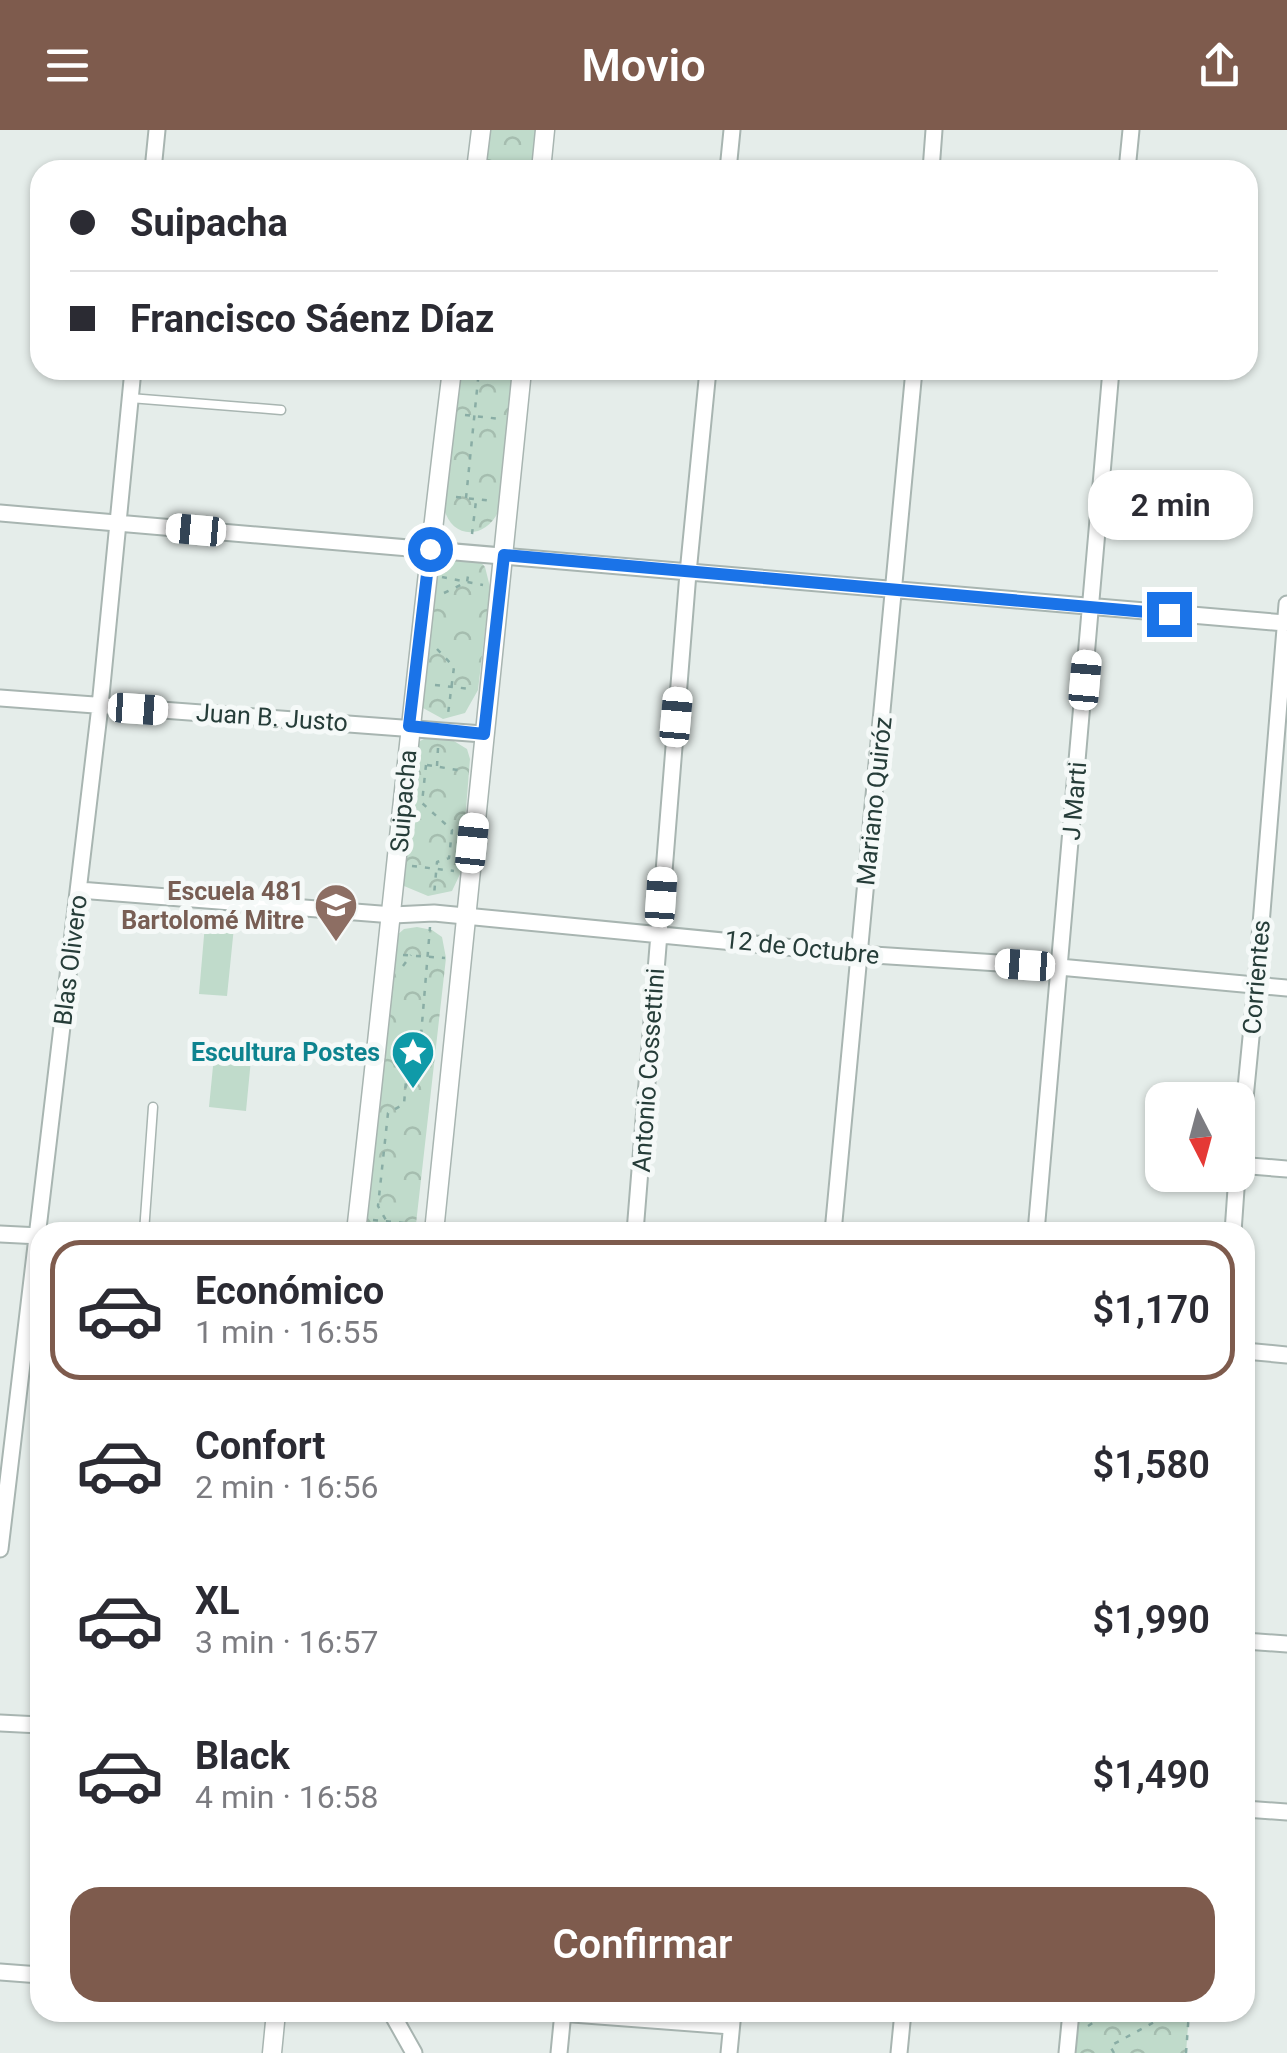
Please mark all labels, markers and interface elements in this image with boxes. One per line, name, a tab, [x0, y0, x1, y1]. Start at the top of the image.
icon: menu	[40, 38, 95, 93]
icon: share	[1192, 38, 1247, 93]
text: Movio	[581, 39, 706, 92]
text: Suipacha	[130, 201, 288, 245]
text: Francisco Sáenz Díaz	[130, 297, 494, 341]
callout: 2 min	[1086, 469, 1252, 539]
text: 2 min	[1130, 486, 1211, 524]
car	[165, 512, 227, 548]
route start	[408, 527, 453, 572]
route end	[1147, 592, 1192, 637]
car	[1067, 649, 1103, 711]
car	[658, 686, 694, 748]
car	[107, 692, 169, 726]
street label: Juan B. Justo	[195, 698, 349, 737]
street label: Mariano Quiróz	[851, 715, 898, 887]
street label: Suipacha	[385, 749, 422, 854]
street label: J Marti	[1057, 761, 1092, 842]
car	[454, 812, 490, 874]
car	[644, 866, 678, 928]
place label: Escuela 481 Bartolomé Mitre	[121, 877, 304, 935]
school or university icon: Escuela 481 Bartolomé Mitre	[313, 882, 359, 943]
street label: Blas Olivero	[48, 893, 93, 1027]
street label: Corrientes	[1237, 919, 1276, 1036]
street label: 12 de Octubre	[723, 925, 881, 970]
car	[994, 948, 1056, 982]
street label: Antonio Cossettini	[627, 967, 670, 1173]
place icon: Escultura Postes	[390, 1029, 436, 1090]
place label: Escultura Postes	[191, 1038, 380, 1067]
north arrow	[1145, 1082, 1255, 1192]
map controls	[1145, 1082, 1255, 1192]
icon: car	[75, 1265, 165, 1355]
text: Económico	[195, 1269, 384, 1313]
text: $1,170	[1093, 1288, 1210, 1332]
text: 1 min · 16:55	[195, 1313, 378, 1351]
icon: car	[75, 1420, 165, 1510]
text: Confort	[195, 1424, 325, 1468]
text: $1,580	[1093, 1443, 1210, 1487]
text: 2 min · 16:56	[195, 1468, 378, 1506]
icon: car	[75, 1575, 165, 1665]
text: XL	[195, 1579, 240, 1623]
text: $1,990	[1093, 1598, 1210, 1642]
text: 3 min · 16:57	[195, 1623, 378, 1661]
icon: car	[75, 1730, 165, 1820]
text: Black	[195, 1734, 290, 1778]
text: $1,490	[1093, 1753, 1210, 1797]
text: 4 min · 16:58	[195, 1778, 378, 1816]
button: Confirmar	[70, 1887, 1215, 2002]

